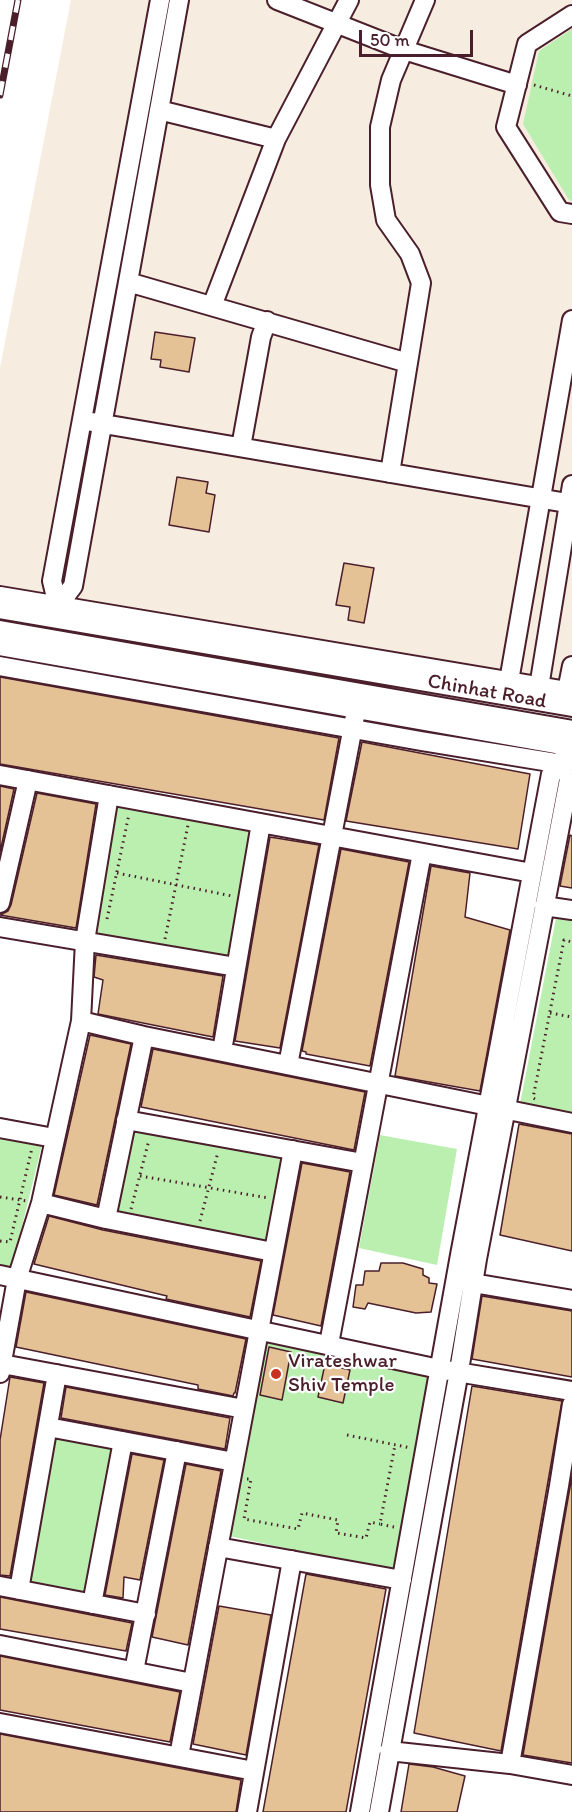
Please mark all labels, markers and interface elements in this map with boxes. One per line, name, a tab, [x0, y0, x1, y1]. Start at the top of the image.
scale bar	[362, 18, 476, 56]
text: 50 m	[370, 29, 410, 51]
street label: Chinhat Road	[425, 669, 549, 715]
place label: Virateshwar Shiv Temple	[288, 1349, 397, 1399]
marker: Virateshwar Shiv Temple	[269, 1367, 283, 1381]

